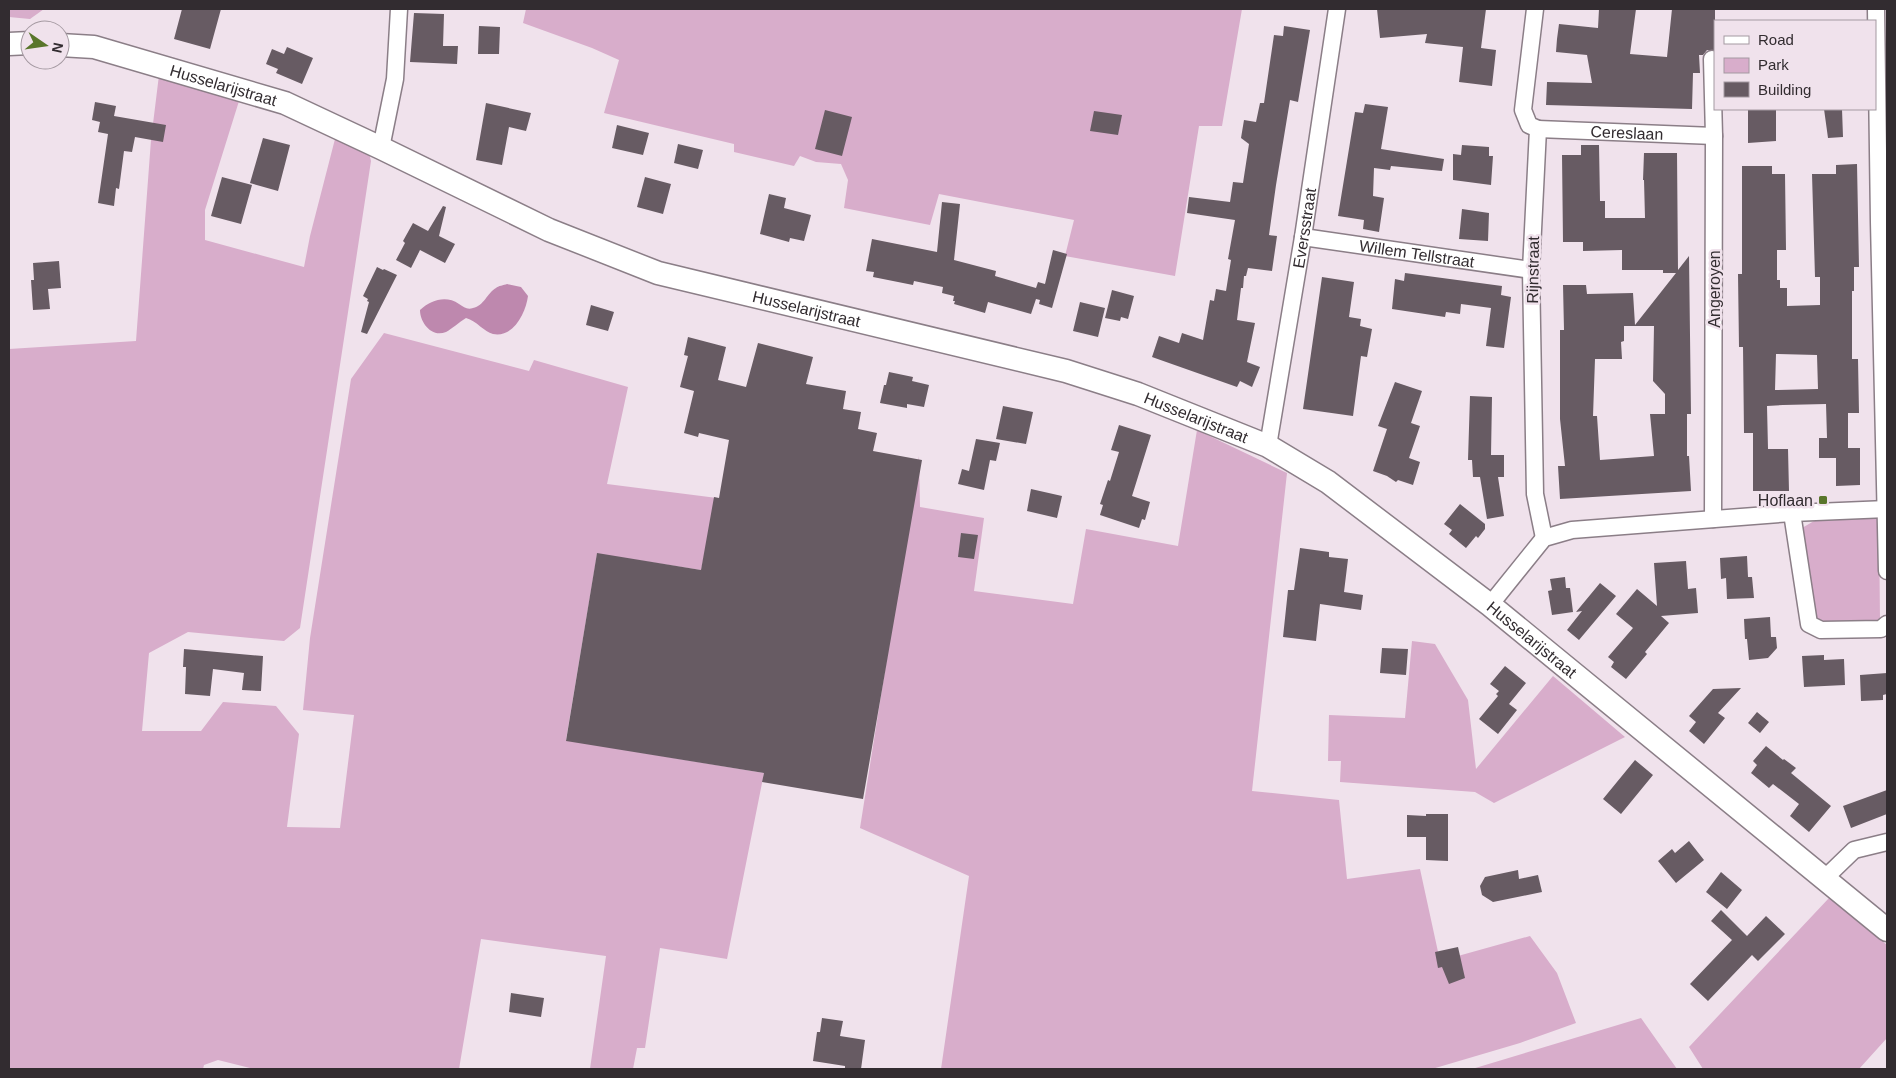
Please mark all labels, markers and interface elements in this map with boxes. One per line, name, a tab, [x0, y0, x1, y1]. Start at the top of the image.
north arrow	[20, 20, 70, 70]
legend	[1714, 20, 1876, 110]
text: Road	[1758, 31, 1794, 48]
text: N	[49, 41, 67, 55]
text: Park	[1758, 56, 1789, 73]
street label: Husselarijstraat	[168, 61, 279, 109]
text: Building	[1758, 81, 1811, 98]
street label: Cereslaan	[1590, 123, 1664, 142]
street label: Eversstraat	[1289, 186, 1319, 269]
street label: Rijnstraat	[1524, 236, 1542, 304]
street label: Willem Tellstraat	[1358, 237, 1476, 270]
street label: Angeroyen	[1706, 250, 1723, 328]
street label: Husselarijstraat	[751, 288, 863, 330]
street label: Husselarijstraat	[1142, 389, 1251, 446]
place label: Hoflaan	[1758, 492, 1813, 509]
marker: Hoflaan	[1817, 494, 1829, 506]
street label: Husselarijstraat	[1484, 598, 1580, 681]

